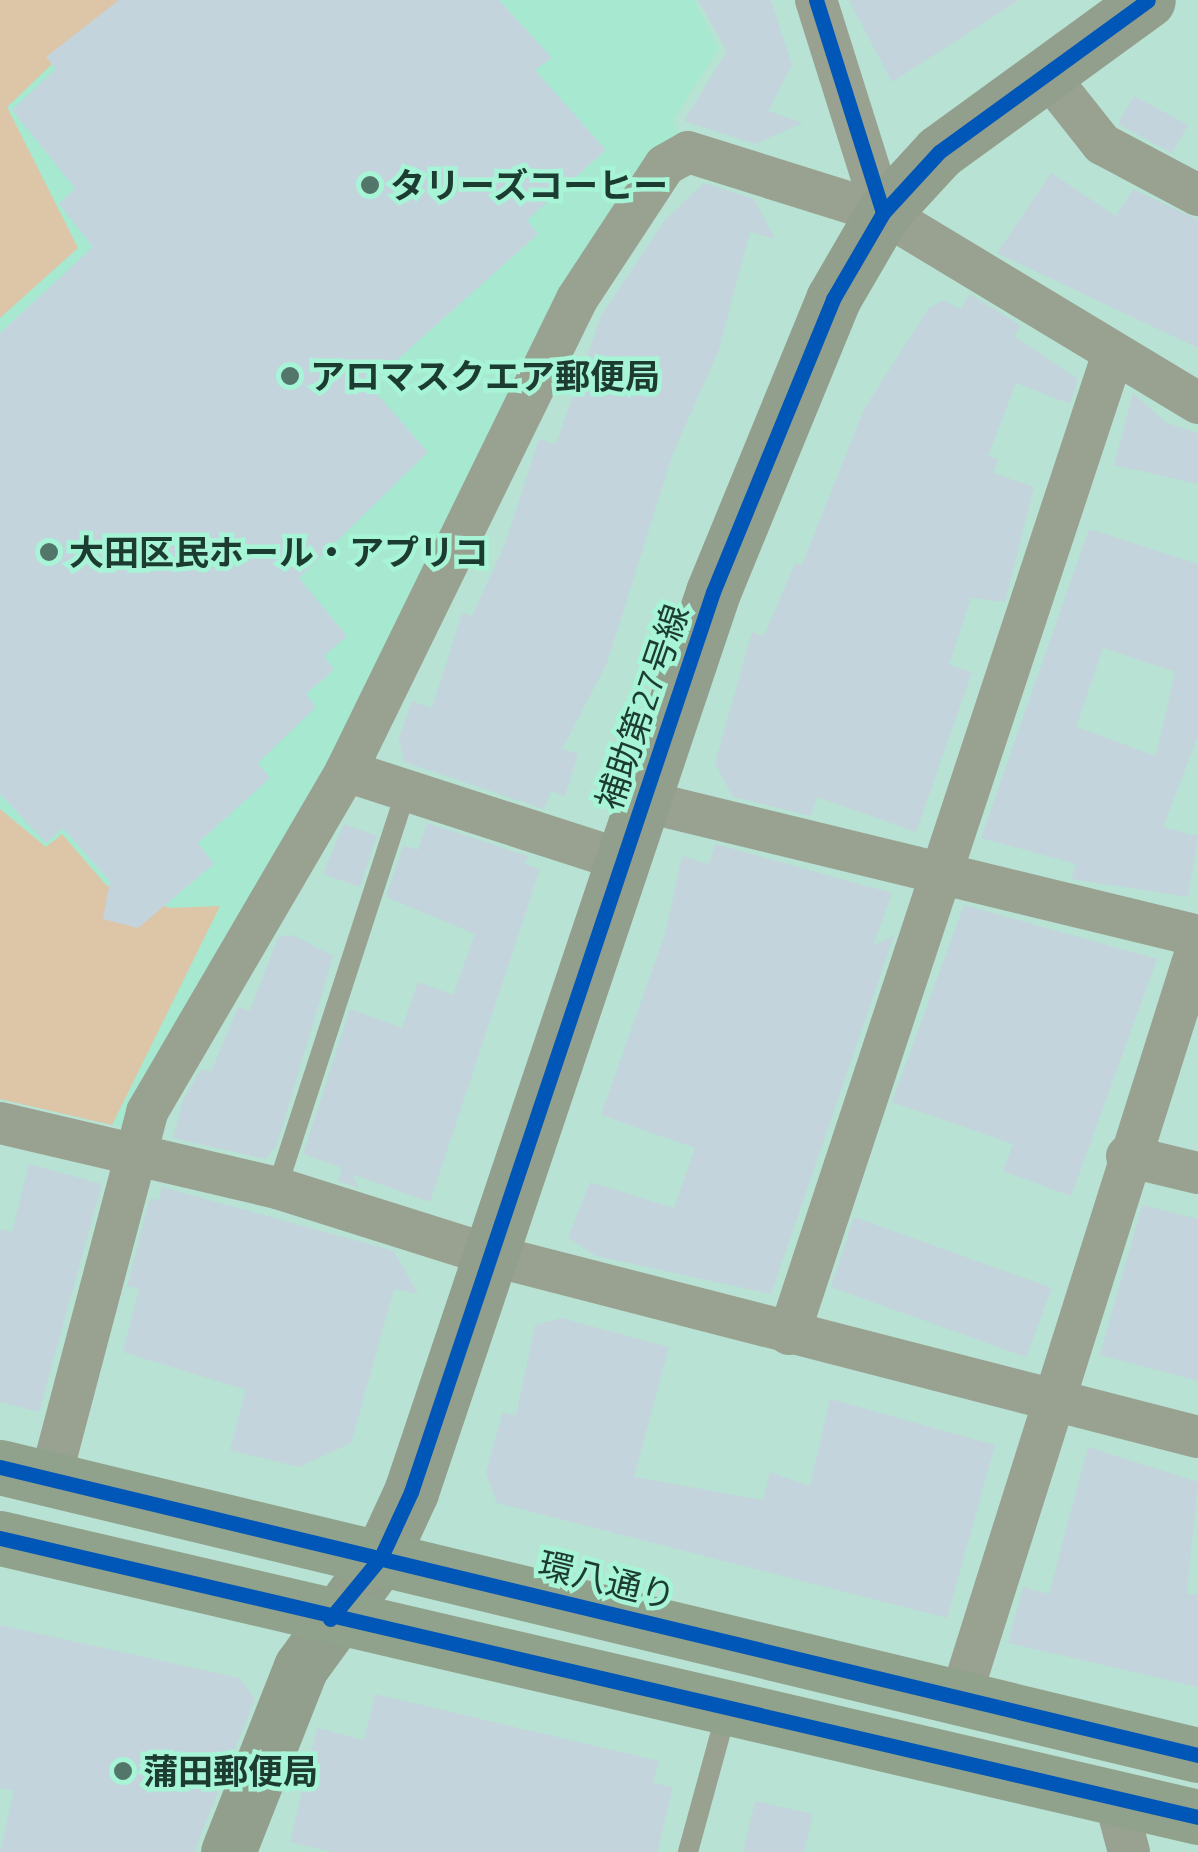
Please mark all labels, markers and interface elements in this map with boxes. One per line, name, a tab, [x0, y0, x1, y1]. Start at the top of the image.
place label: タリーズコーヒー	[390, 164, 670, 206]
marker: タリーズコーヒー	[359, 174, 381, 196]
place label: アロマスクエア郵便局	[310, 355, 660, 397]
marker: アロマスクエア郵便局	[279, 365, 301, 387]
place label: 大田区民ホール・アプリコ	[69, 531, 489, 573]
marker: 大田区民ホール・アプリコ	[38, 541, 60, 563]
street label: 補助第27号線	[587, 599, 697, 815]
street label: 環八通り	[534, 1543, 680, 1617]
place label: 蒲田郵便局	[143, 1750, 318, 1792]
marker: 蒲田郵便局	[112, 1760, 134, 1782]

